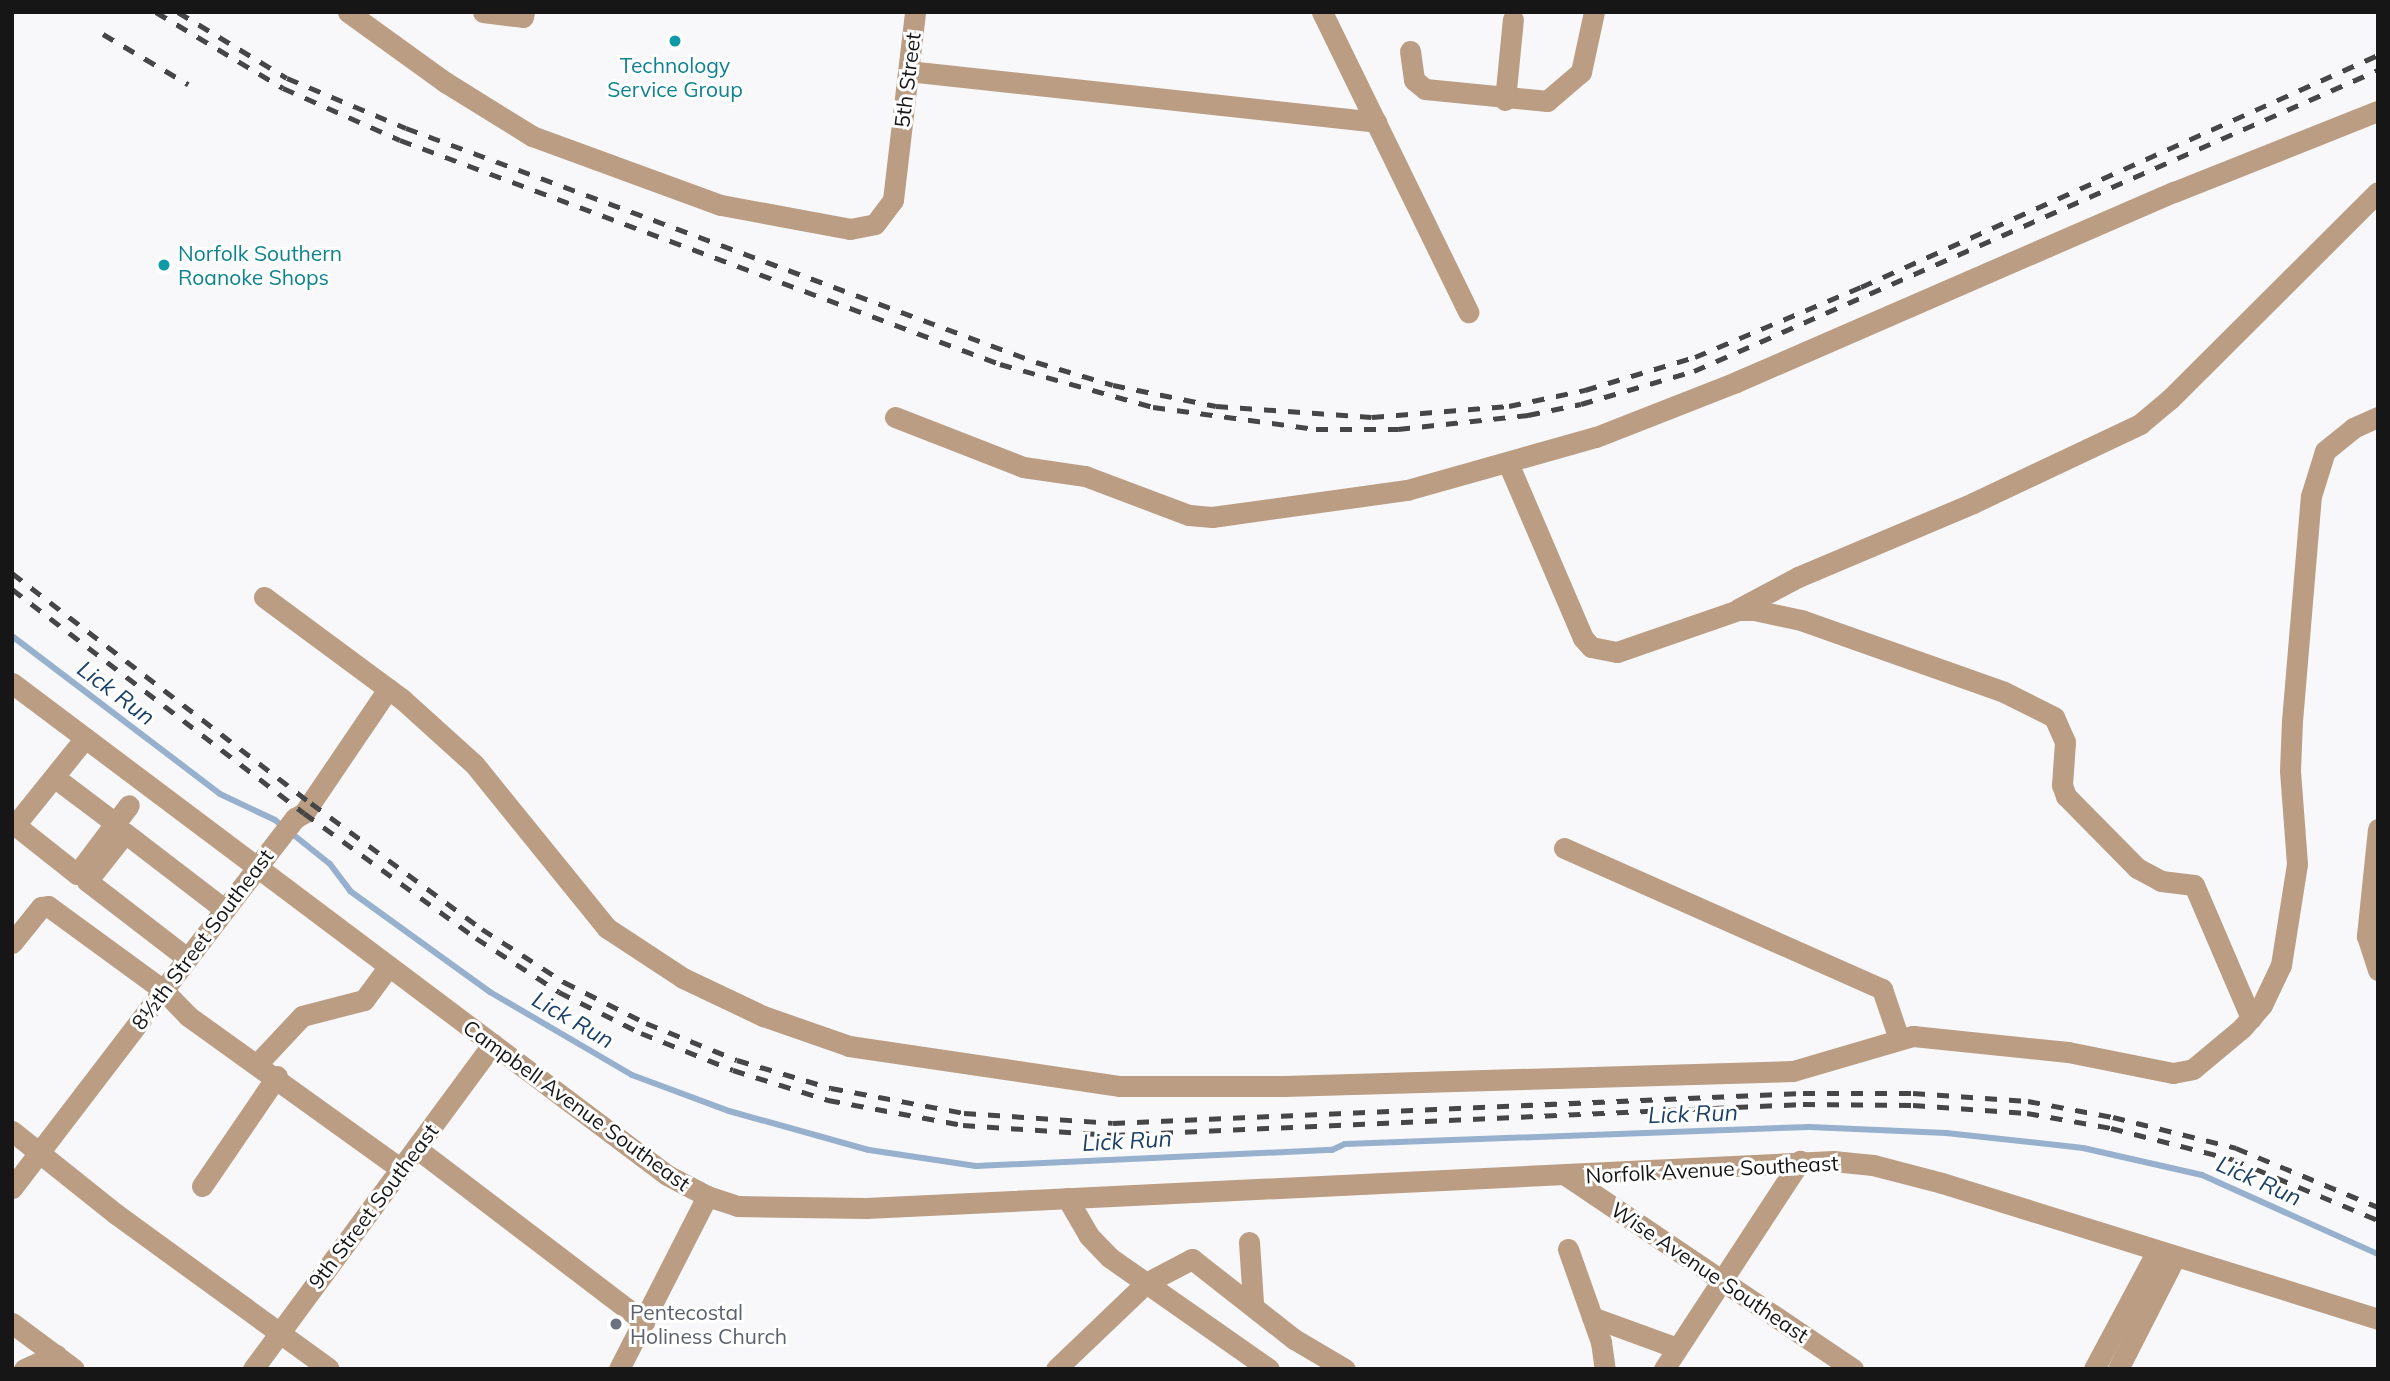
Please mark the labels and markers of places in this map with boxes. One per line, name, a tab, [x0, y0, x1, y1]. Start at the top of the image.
marker: Technology Service Group	[667, 33, 683, 49]
place label: Technology Service Group	[607, 52, 743, 102]
place label: Norfolk Southern Roanoke Shops	[178, 240, 342, 290]
marker: Norfolk Southern Roanoke Shops	[156, 257, 172, 273]
place label: Pentecostal Holiness Church	[630, 1299, 787, 1349]
marker: Pentecostal Holiness Church	[608, 1316, 624, 1332]

